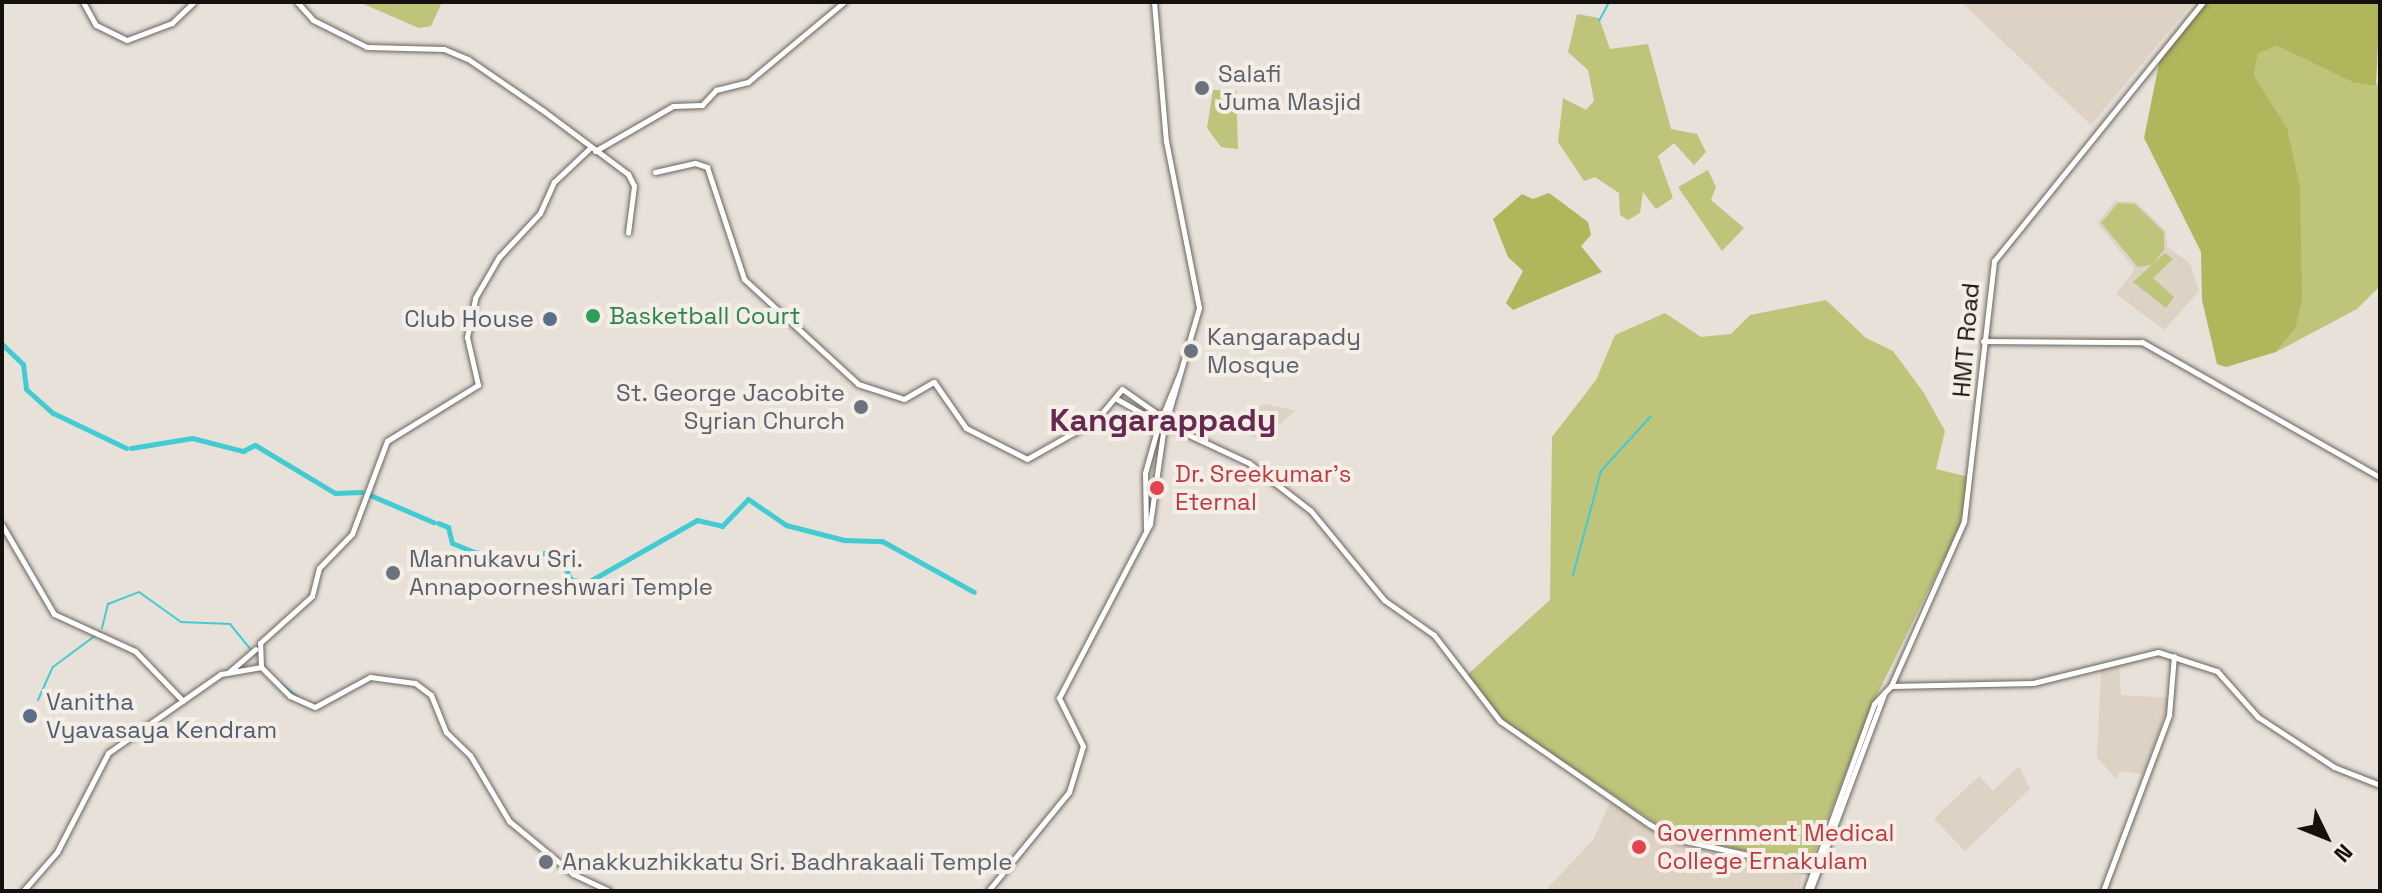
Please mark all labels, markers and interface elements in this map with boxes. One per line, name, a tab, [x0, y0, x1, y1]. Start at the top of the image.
place label: Salafi Juma Masjid	[1218, 60, 1361, 116]
marker: Salafi Juma Masjid	[1193, 79, 1211, 97]
street label: HMT Road	[1947, 281, 1985, 399]
place label: Basketball Court	[609, 302, 800, 330]
place label: Club House	[404, 305, 534, 333]
marker: Basketball Court	[584, 307, 602, 325]
marker: Club House	[541, 310, 559, 328]
place label: Kangarapady Mosque	[1207, 323, 1361, 379]
marker: Kangarapady Mosque	[1182, 342, 1200, 360]
place label: St. George Jacobite Syrian Church	[615, 379, 845, 435]
marker: St. George Jacobite Syrian Church	[852, 398, 870, 416]
district label: Kangarappady	[1049, 401, 1277, 439]
place label: Dr. Sreekumar's Eternal	[1175, 460, 1352, 516]
marker: Dr. Sreekumar's Eternal	[1146, 477, 1168, 499]
place label: Mannukavu Sri. Annapoorneshwari Temple	[409, 545, 714, 601]
marker: Mannukavu Sri. Annapoorneshwari Temple	[384, 564, 402, 582]
place label: Vanitha Vyavasaya Kendram	[46, 688, 277, 744]
marker: Vanitha Vyavasaya Kendram	[21, 707, 39, 725]
north arrow	[2286, 797, 2366, 877]
place label: Government Medical College Ernakulam	[1657, 819, 1894, 875]
marker: Government Medical College Ernakulam	[1628, 836, 1650, 858]
text: N	[2328, 838, 2359, 868]
place label: Anakkuzhikkatu Sri. Badhrakaali Temple	[562, 848, 1014, 876]
marker: Anakkuzhikkatu Sri. Badhrakaali Temple	[537, 853, 555, 871]

